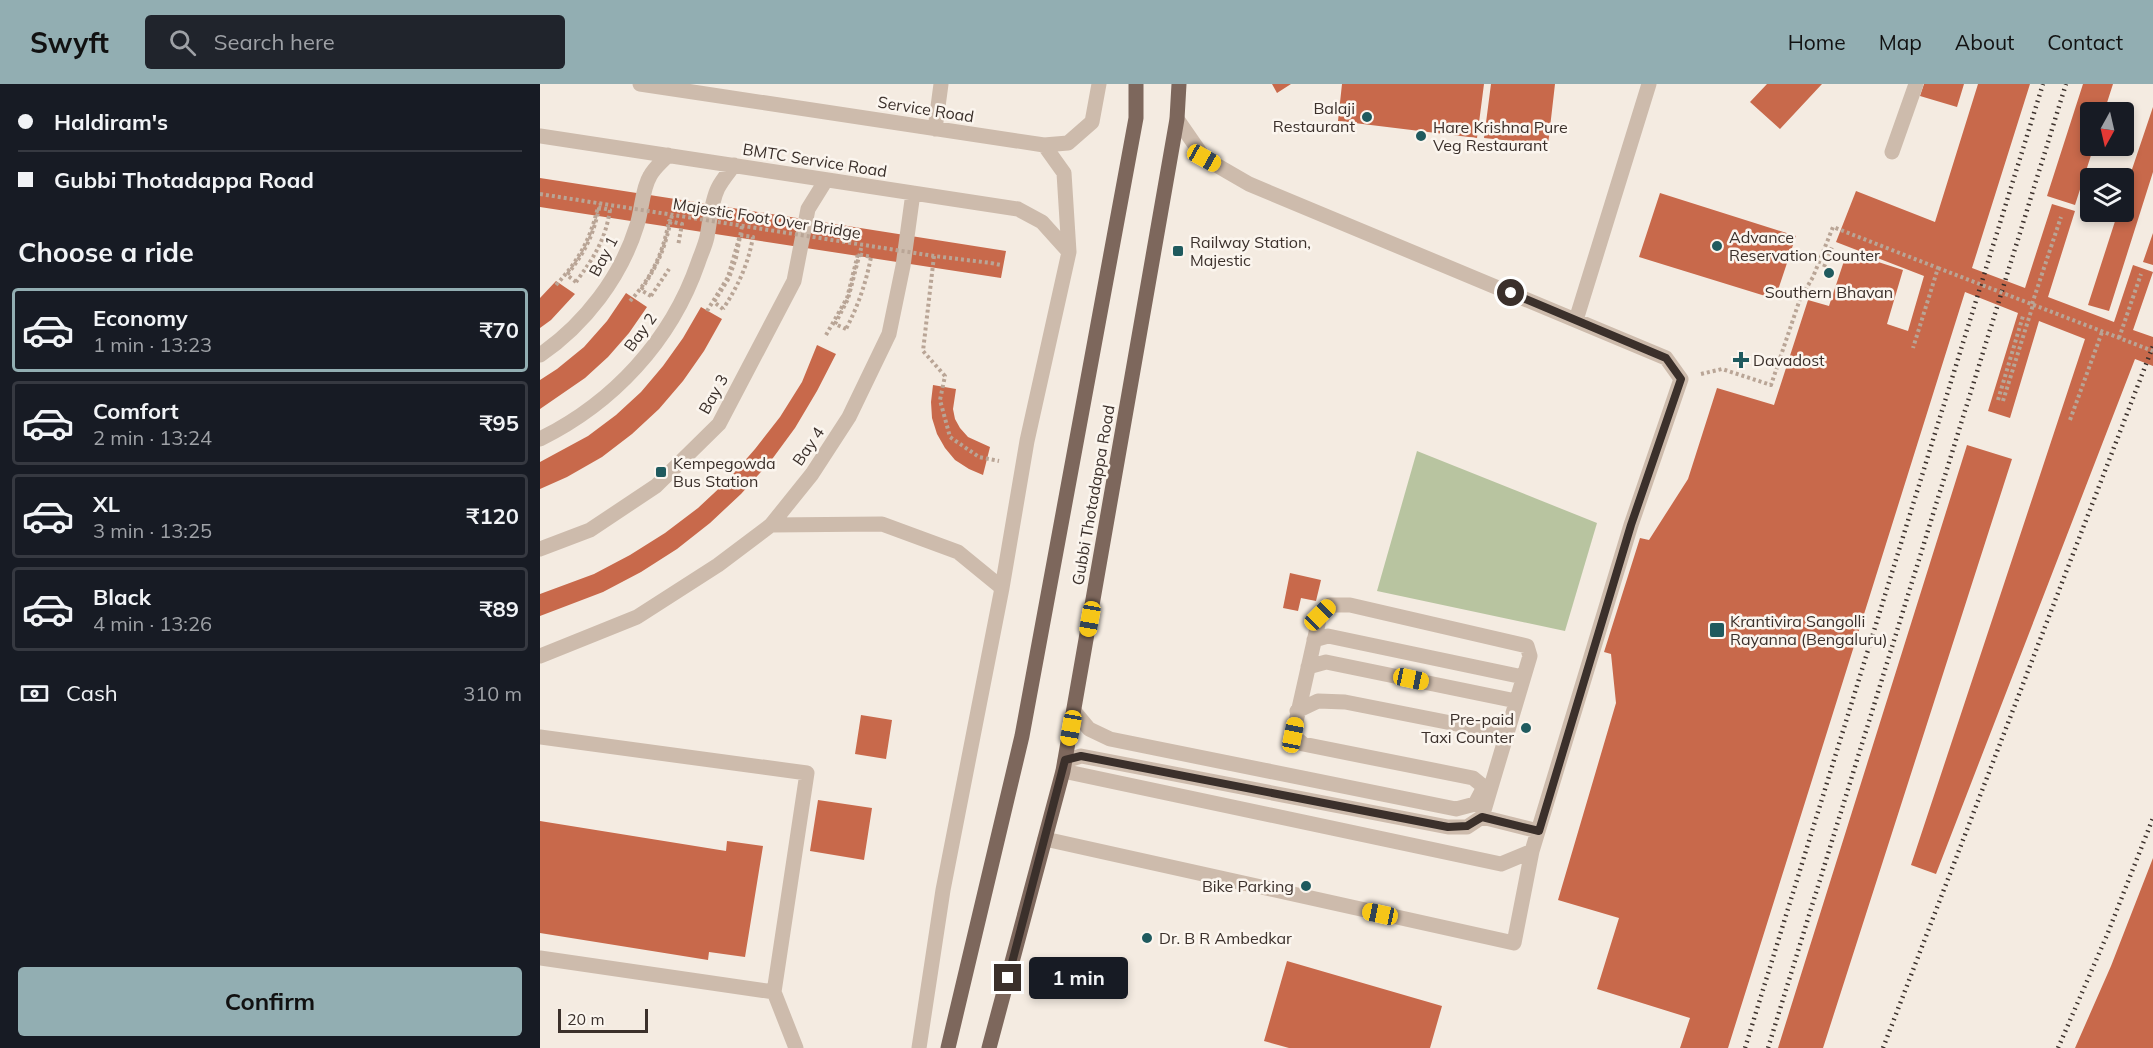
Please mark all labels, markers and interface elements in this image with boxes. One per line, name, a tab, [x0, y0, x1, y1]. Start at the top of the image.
search box	[145, 15, 565, 69]
text: Swyft	[30, 25, 109, 60]
icon: search	[166, 26, 199, 59]
text: Search here	[214, 28, 335, 56]
text: Home	[1788, 29, 1846, 55]
text: Map	[1879, 29, 1922, 55]
text: About	[1955, 29, 2014, 55]
text: Contact	[2047, 29, 2123, 55]
street label: Service Road	[876, 92, 976, 126]
place label: Balaji Restaurant	[1273, 98, 1355, 136]
north arrow	[2080, 102, 2134, 156]
map controls	[2080, 102, 2134, 222]
text: Haldiram's	[54, 108, 168, 136]
marker: Balaji Restaurant	[1360, 110, 1374, 124]
place label: Hare Krishna Pure Veg Restaurant	[1433, 117, 1568, 155]
marker: Hare Krishna Pure Veg Restaurant	[1414, 129, 1428, 143]
street label: BMTC Service Road	[741, 139, 889, 181]
car	[1184, 141, 1224, 175]
text: Gubbi Thotadappa Road	[54, 166, 314, 194]
button: layers	[2080, 168, 2134, 222]
street label: Majestic Foot Over Bridge	[672, 193, 862, 243]
place label: Advance Reservation Counter	[1729, 227, 1880, 265]
street label: Bay 1	[584, 232, 622, 280]
place label: Railway Station, Majestic	[1190, 232, 1311, 270]
text: Choose a ride	[18, 235, 194, 269]
marker: Advance Reservation Counter	[1710, 239, 1724, 253]
marker: Railway Station, Majestic	[1171, 244, 1185, 258]
marker: Southern Bhavan	[1822, 266, 1836, 280]
route start	[1497, 279, 1524, 306]
place label: Southern Bhavan	[1765, 282, 1893, 302]
icon: car	[21, 303, 75, 357]
text: Economy	[93, 304, 188, 332]
street label: Bay 2	[619, 309, 661, 355]
text: ₹70	[479, 316, 519, 344]
text: 1 min · 13:23	[93, 332, 212, 357]
place label: Davadost	[1753, 350, 1825, 370]
marker: Davadost	[1734, 353, 1748, 367]
street label: Bay 3	[694, 370, 732, 418]
icon: car	[21, 396, 75, 450]
text: Comfort	[93, 397, 179, 425]
street label: Gubbi Thotadappa Road	[1067, 403, 1119, 587]
text: ₹95	[479, 409, 519, 437]
street label: Bay 4	[788, 422, 828, 469]
text: 2 min · 13:24	[93, 425, 212, 450]
place label: Kempegowda Bus Station	[673, 453, 776, 491]
marker: Kempegowda Bus Station	[654, 465, 668, 479]
icon: car	[21, 489, 75, 543]
text: XL	[93, 490, 120, 518]
text: ₹120	[466, 502, 519, 530]
text: 3 min · 13:25	[93, 518, 212, 543]
icon: car	[21, 582, 75, 636]
text: Black	[93, 583, 151, 611]
text: ₹89	[479, 595, 519, 623]
car	[1301, 596, 1339, 634]
car	[1078, 600, 1102, 638]
text: 4 min · 13:26	[93, 611, 212, 636]
place label: Krantivira Sangolli Rayanna (Bengaluru)	[1730, 611, 1888, 649]
marker: Krantivira Sangolli Rayanna (Bengaluru)	[1708, 621, 1726, 639]
car	[1392, 666, 1430, 692]
icon: cash	[18, 677, 51, 710]
text: Cash	[66, 679, 118, 707]
text: 310 m	[463, 681, 522, 706]
car	[1059, 709, 1083, 747]
place label: Pre-paid Taxi Counter	[1421, 709, 1514, 747]
car	[1281, 716, 1305, 754]
marker: Pre-paid Taxi Counter	[1519, 721, 1533, 735]
place label: Bike Parking	[1202, 876, 1294, 896]
marker: Bike Parking	[1299, 879, 1313, 893]
car	[1361, 901, 1399, 927]
place label: Dr. B R Ambedkar	[1159, 928, 1292, 948]
marker: Dr. B R Ambedkar	[1140, 931, 1154, 945]
callout: 1 min	[1029, 957, 1128, 999]
route end	[994, 964, 1021, 991]
text: 1 min	[1052, 965, 1105, 990]
button: Confirm	[18, 967, 522, 1036]
scale bar	[558, 1006, 648, 1034]
text: 20 m	[567, 1009, 604, 1029]

